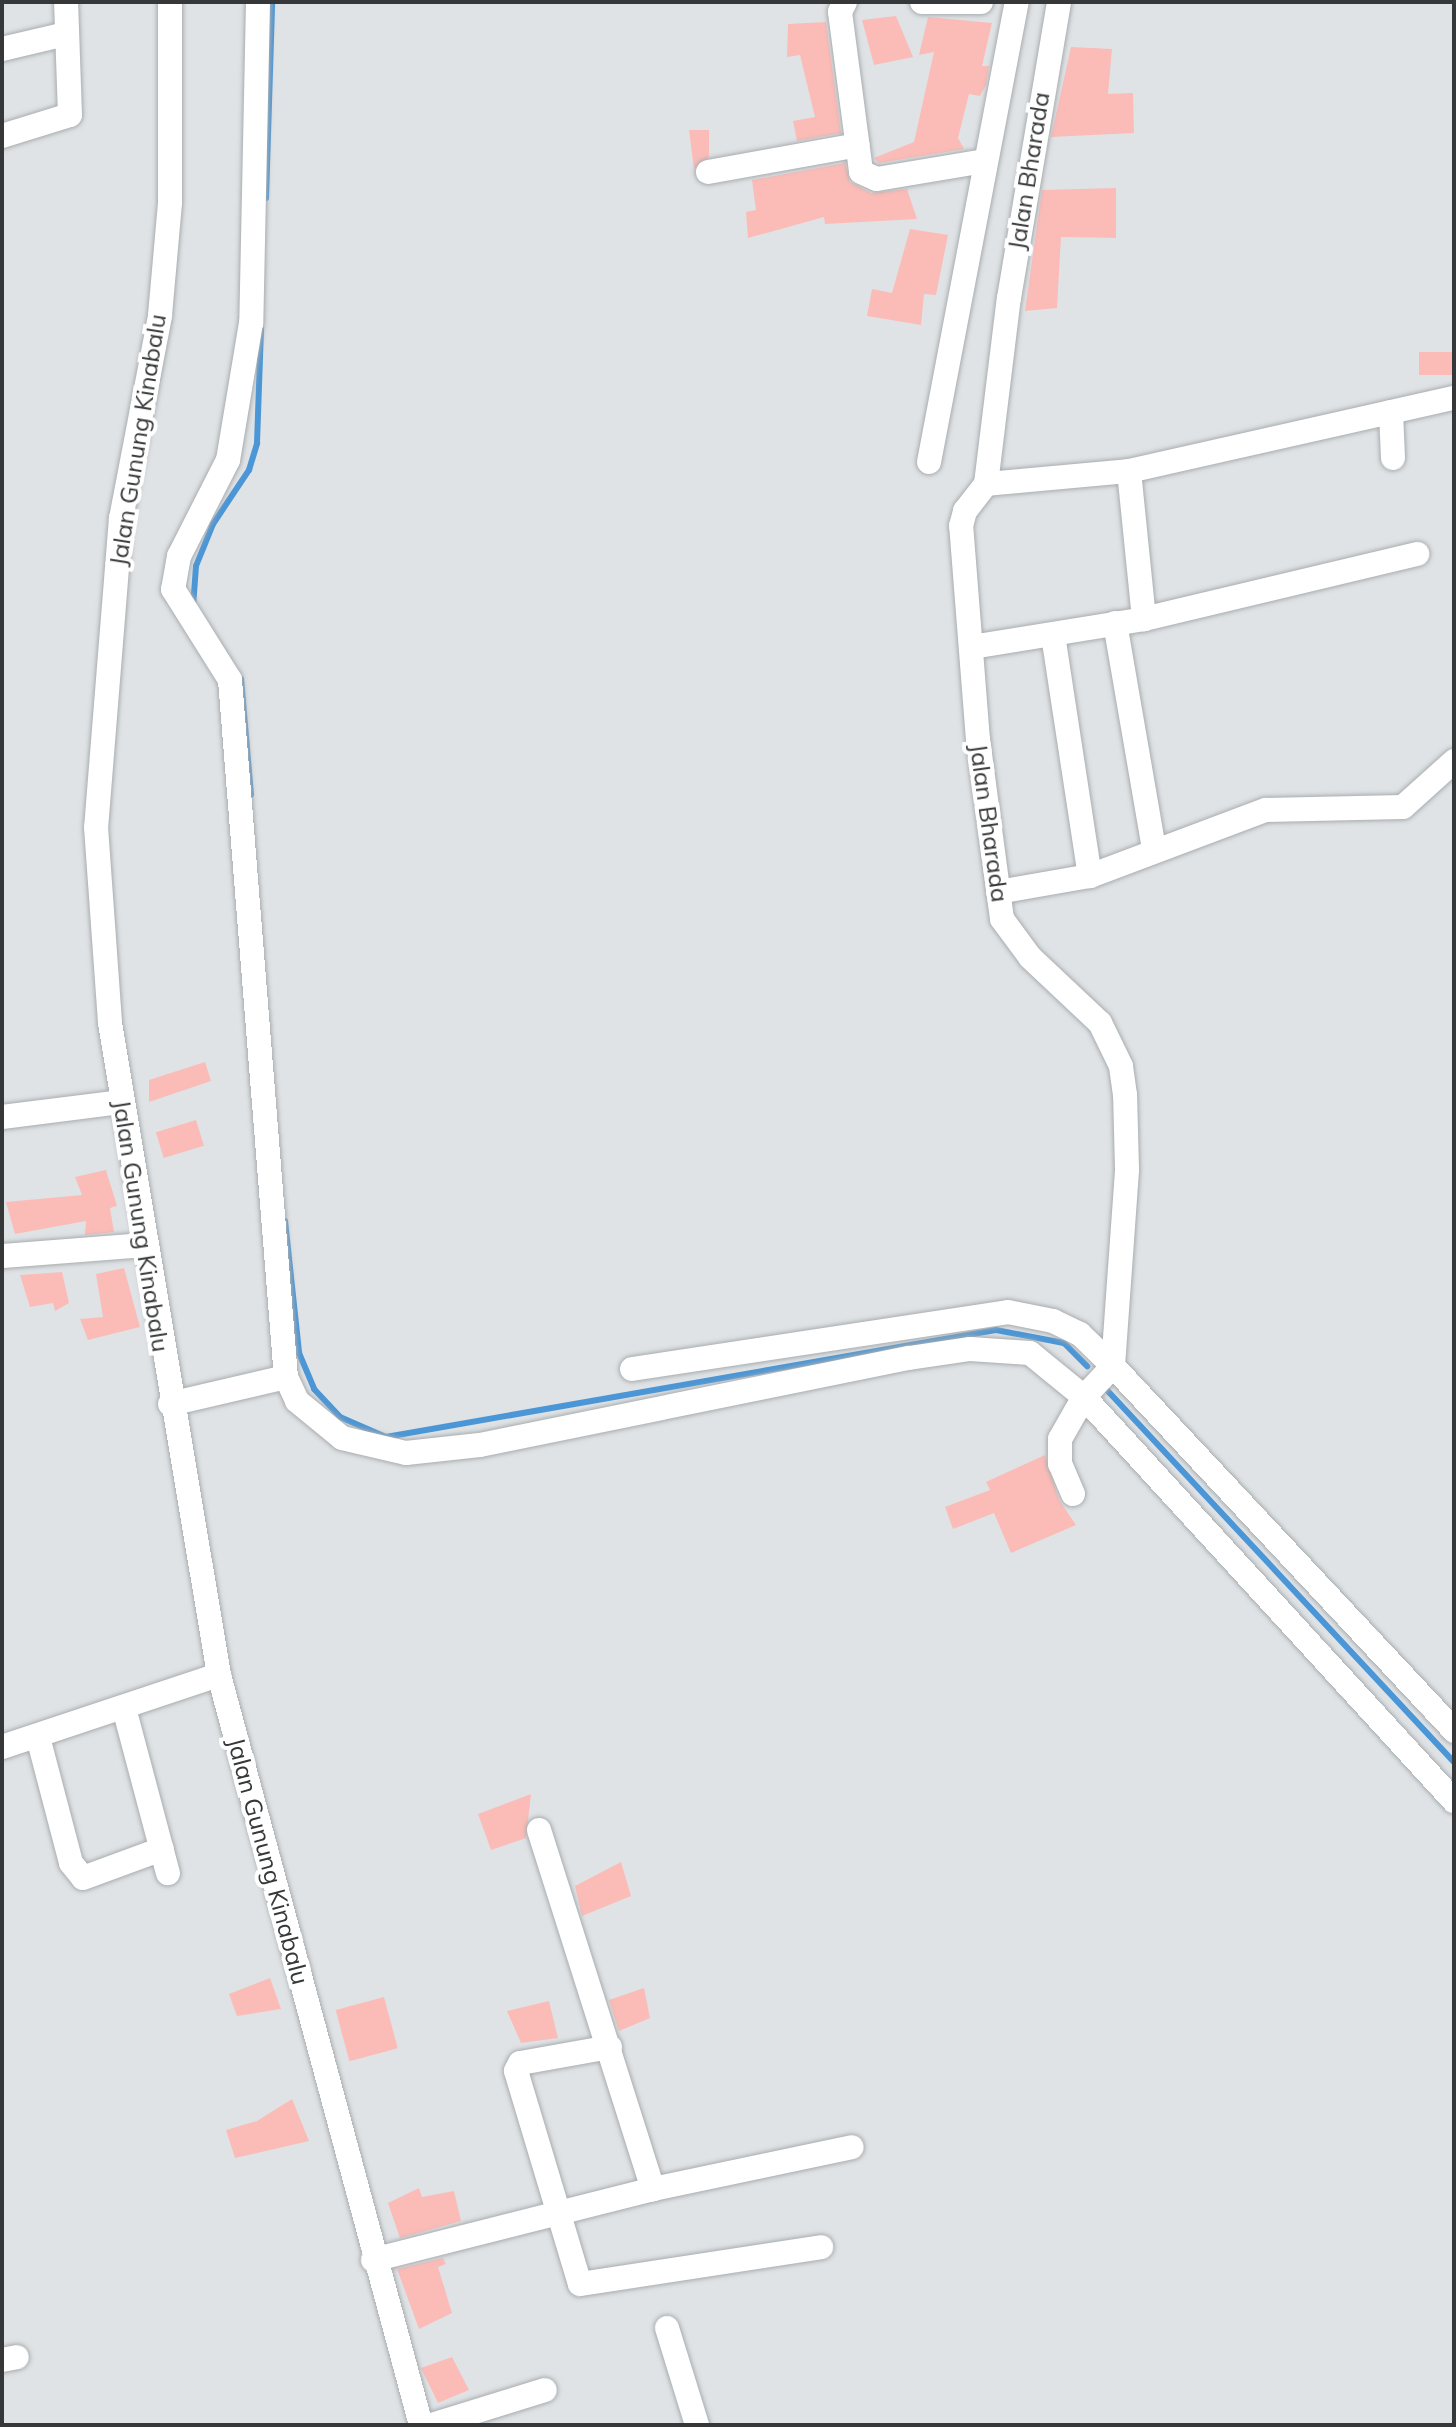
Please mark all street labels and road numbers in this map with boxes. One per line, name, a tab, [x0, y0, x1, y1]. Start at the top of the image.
street label: Jalan Bharada	[1002, 90, 1056, 252]
street label: Jalan Gunung Kinabalu	[104, 312, 172, 568]
street label: Jalan Bharada	[964, 742, 1014, 904]
street label: Jalan Gunung Kinabalu	[107, 1098, 175, 1354]
street label: Jalan Gunung Kinabalu	[221, 1734, 315, 1988]

